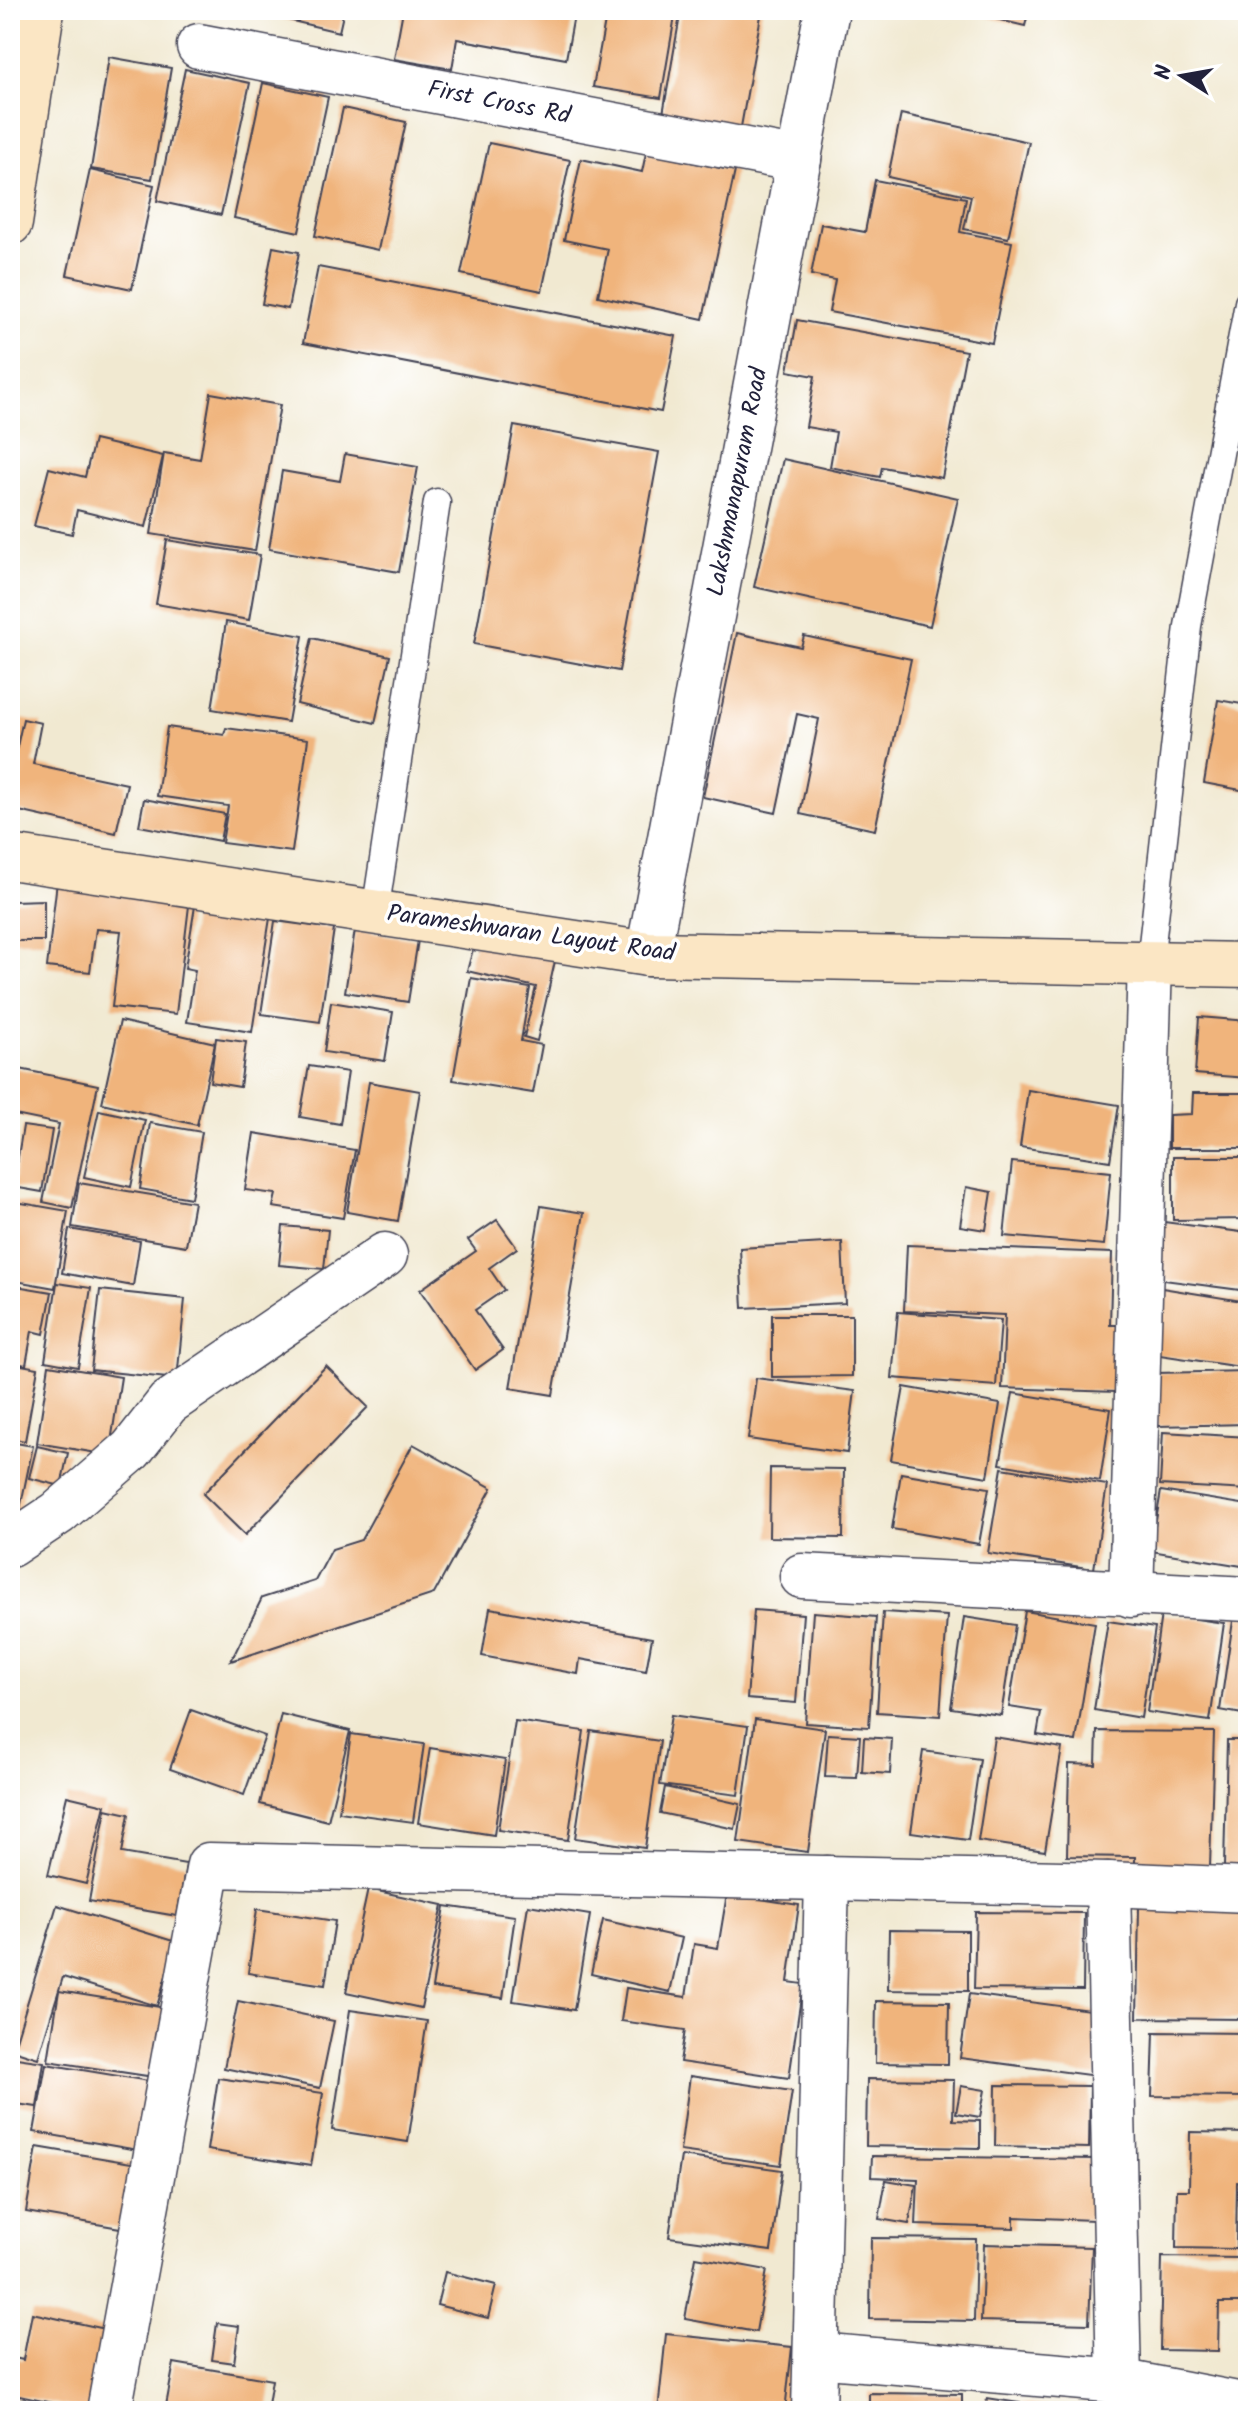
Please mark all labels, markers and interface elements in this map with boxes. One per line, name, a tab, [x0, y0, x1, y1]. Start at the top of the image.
north arrow	[1142, 36, 1222, 116]
text: N	[1146, 62, 1183, 83]
street label: First Cross Rd	[424, 70, 575, 136]
street label: Lakshmanapuram Road	[697, 363, 779, 600]
street label: Parameshwaran Layout Road	[384, 894, 679, 974]

